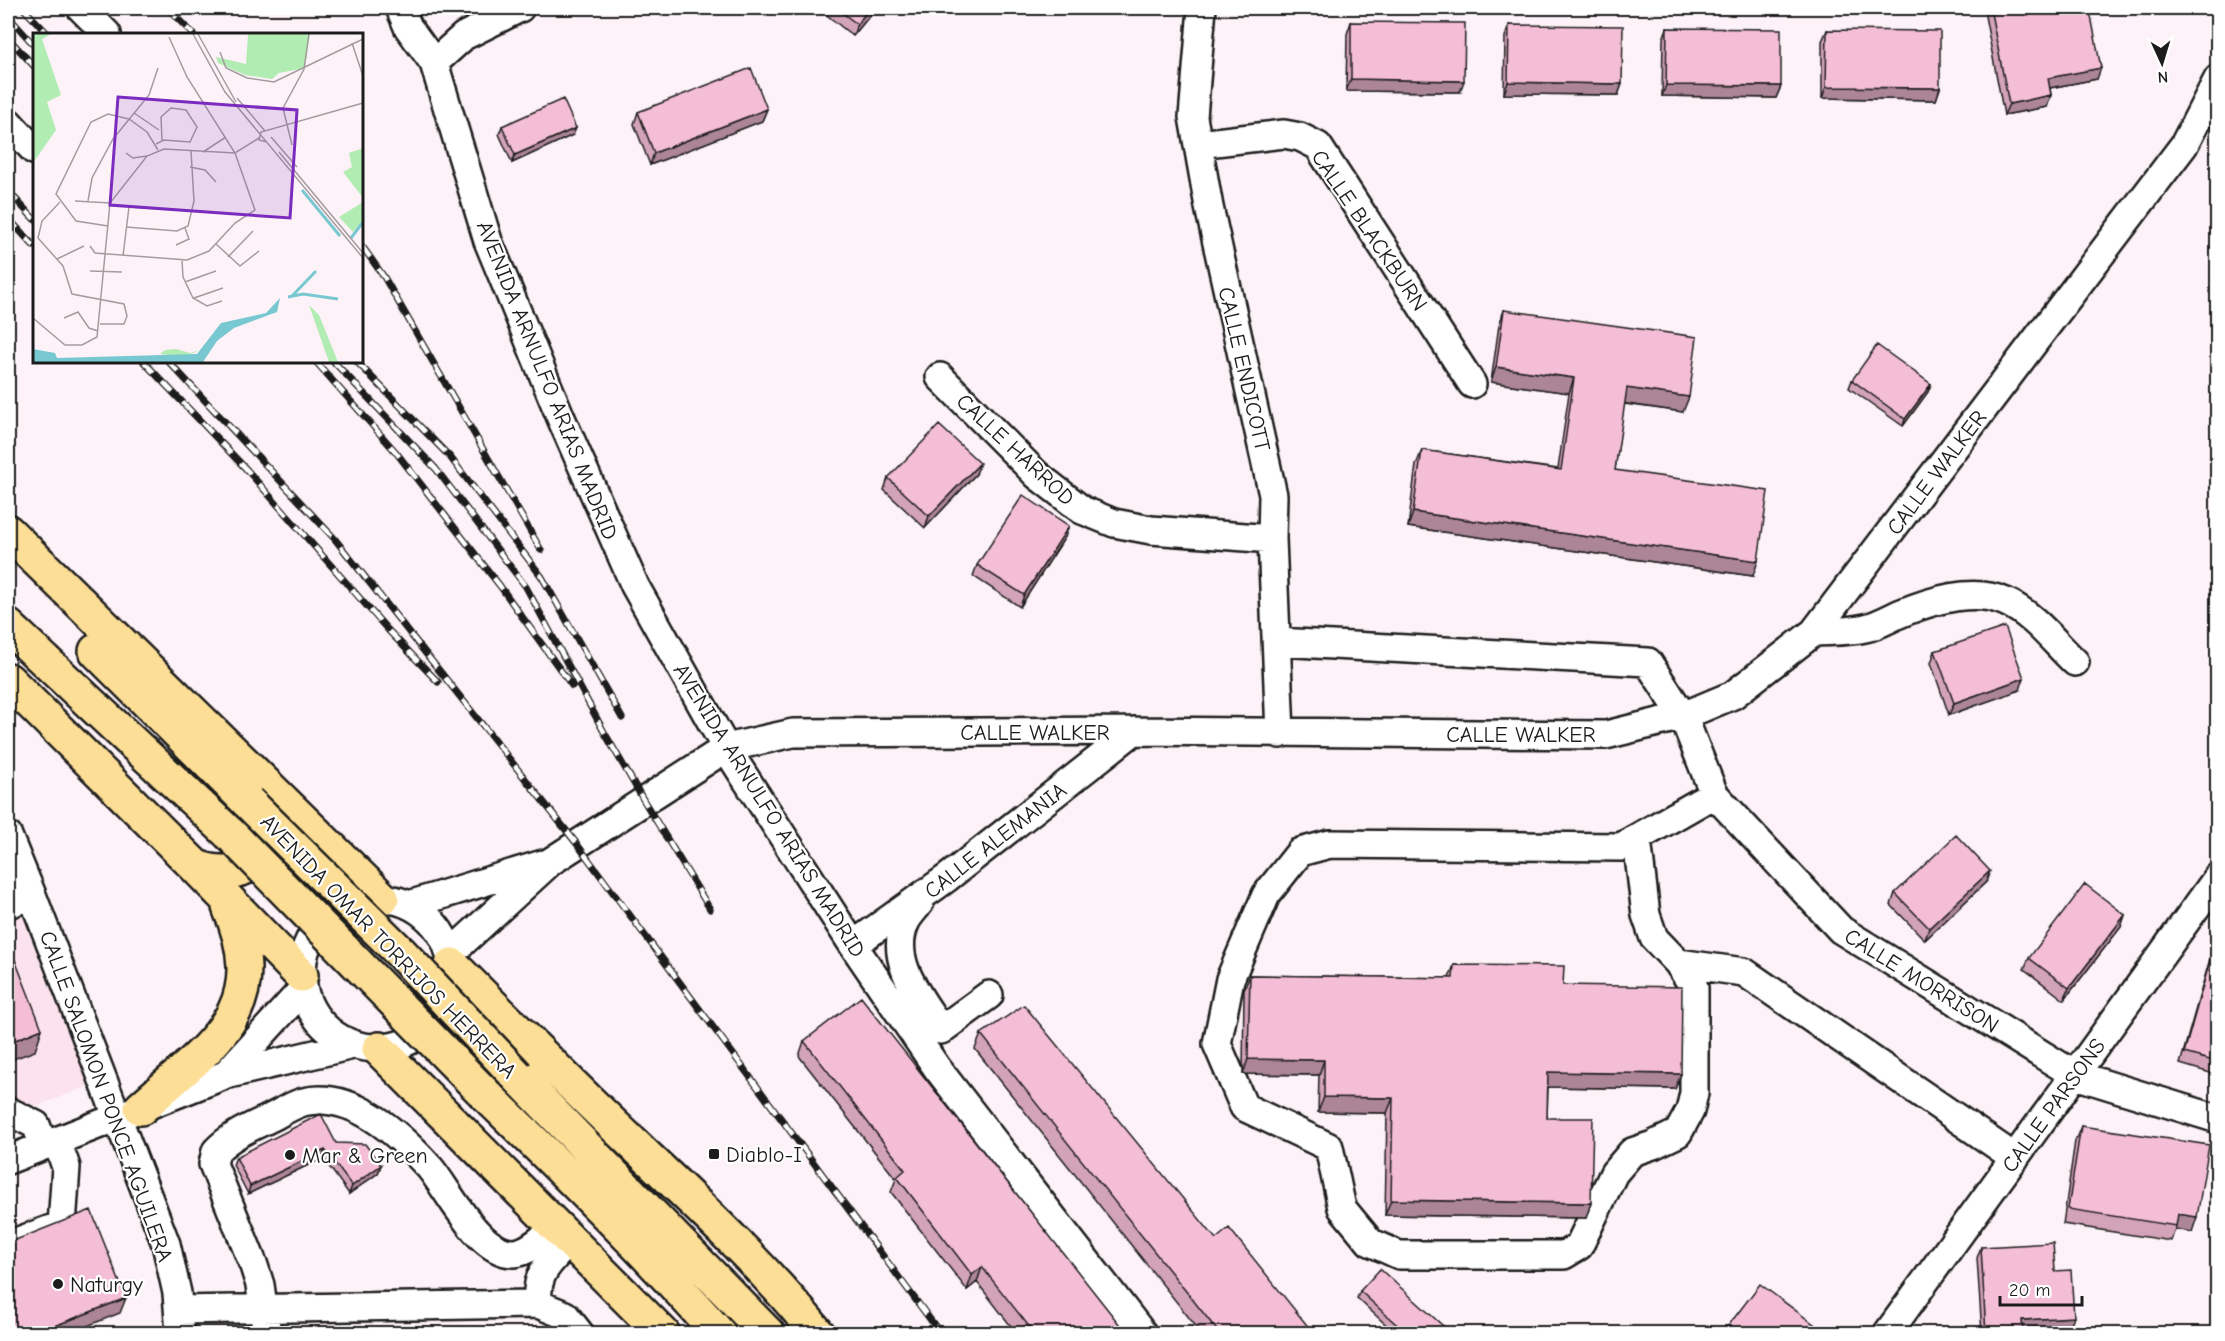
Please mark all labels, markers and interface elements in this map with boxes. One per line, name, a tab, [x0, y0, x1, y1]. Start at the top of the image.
inset map	[33, 33, 363, 363]
north arrow	[2132, 33, 2192, 93]
text: N	[2157, 68, 2169, 86]
street label: CALLE BLACKBURN	[1306, 145, 1433, 316]
street label: AVENIDA ARNULFO ARIAS MADRID	[471, 217, 623, 544]
street label: CALLE ENDICOTT	[1212, 285, 1276, 454]
street label: CALLE HARROD	[951, 388, 1080, 511]
street label: CALLE WALKER	[1881, 405, 1992, 540]
street label: AVENIDA ARNULFO ARIAS MADRID	[668, 659, 871, 962]
street label: CALLE WALKER	[960, 720, 1110, 746]
street label: CALLE WALKER	[1446, 722, 1596, 748]
street label: CALLE ALEMANIA	[919, 777, 1072, 904]
street label: AVENIDA OMAR TORRIJOS HERRERA	[255, 809, 522, 1084]
street label: CALLE MORRISON	[1840, 923, 2003, 1039]
street label: CALLE SALOMON PONCE AGUILERA	[34, 927, 178, 1265]
street label: CALLE PARSONS	[1997, 1034, 2111, 1178]
place label: Diablo-I	[726, 1142, 802, 1168]
place label: Mar & Green	[302, 1143, 428, 1169]
marker: Diablo-I	[707, 1147, 721, 1161]
marker: Mar & Green	[283, 1148, 297, 1162]
scale bar	[2000, 1269, 2082, 1307]
place label: Naturgy	[70, 1272, 143, 1298]
marker: Naturgy	[51, 1277, 65, 1291]
text: 20 m	[2009, 1280, 2050, 1301]

